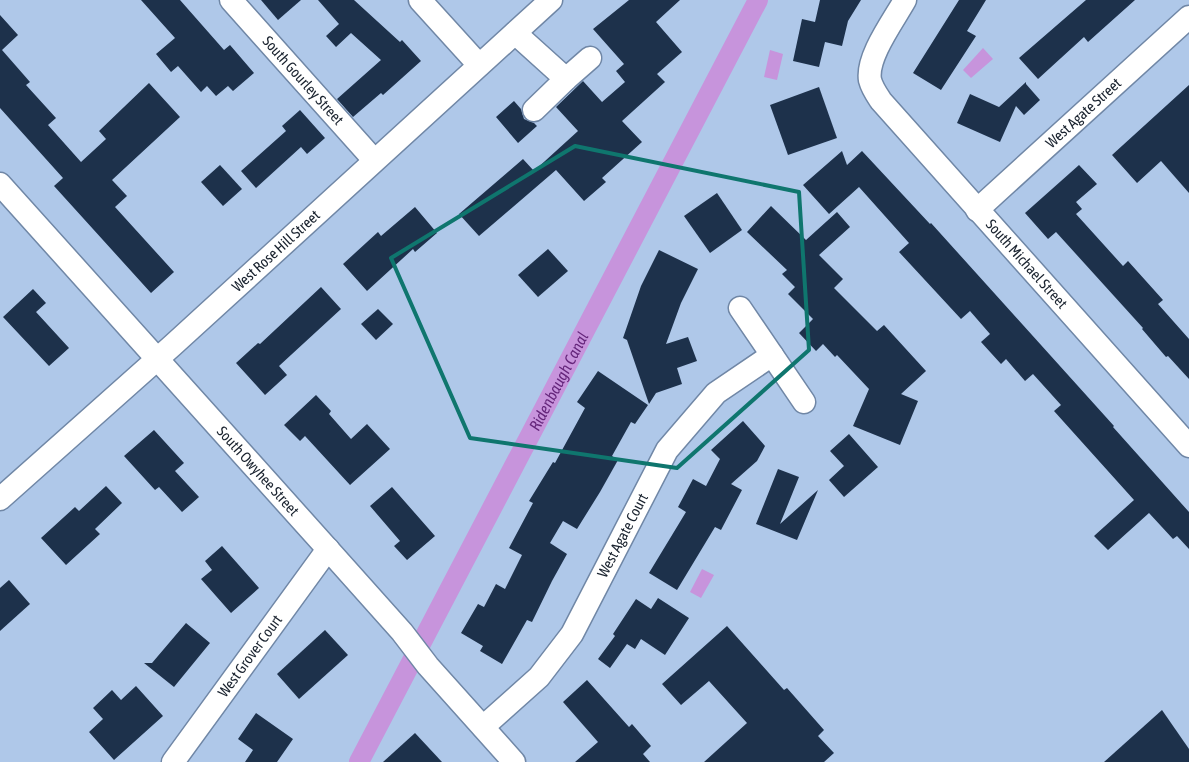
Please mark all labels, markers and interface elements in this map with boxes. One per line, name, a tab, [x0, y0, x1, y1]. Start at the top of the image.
street label: South Gourley Street	[259, 33, 347, 128]
street label: West Agate Street	[1042, 74, 1124, 151]
street label: West Rose Hill Street	[228, 206, 323, 295]
street label: South Michael Street	[983, 216, 1071, 312]
water label: Ridenbaugh Canal	[525, 329, 592, 433]
street label: South Owyhee Street	[214, 423, 303, 519]
street label: West Agate Court	[594, 491, 651, 580]
street label: West Grover Court	[214, 611, 285, 700]

